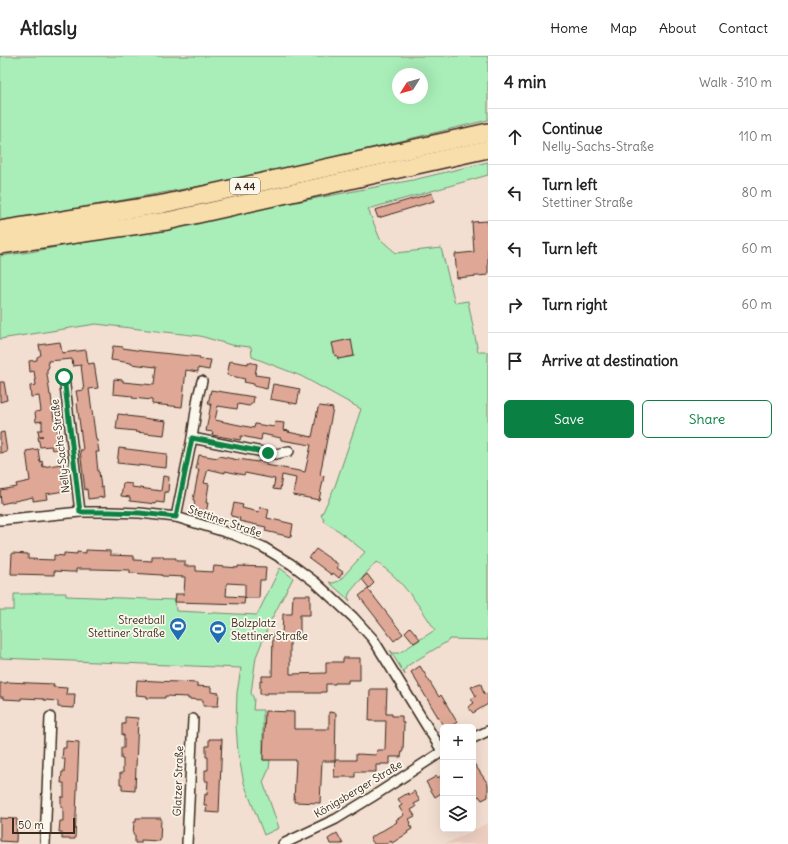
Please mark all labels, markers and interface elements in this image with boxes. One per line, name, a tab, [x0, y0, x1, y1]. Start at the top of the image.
text: Atlasly	[20, 16, 77, 40]
text: Home	[550, 19, 588, 37]
text: Map	[610, 19, 637, 37]
text: About	[659, 19, 697, 37]
text: Contact	[719, 19, 768, 37]
north arrow	[392, 68, 428, 104]
text: 4 min	[504, 71, 546, 93]
text: Walk · 310 m	[699, 74, 772, 91]
text: Continue	[542, 119, 603, 138]
icon: ahead	[504, 126, 526, 148]
text: 110 m	[739, 128, 772, 145]
text: Nelly-Sachs-Straße	[542, 138, 654, 155]
text: Turn left	[542, 175, 597, 194]
road number: A 44	[230, 178, 260, 194]
icon: left	[504, 182, 526, 204]
text: 80 m	[741, 184, 772, 201]
text: Stettiner Straße	[542, 194, 633, 211]
icon: left	[504, 238, 526, 260]
text: Turn left	[542, 239, 597, 258]
text: 60 m	[741, 240, 772, 257]
icon: right	[504, 294, 526, 316]
text: Turn right	[542, 295, 607, 314]
text: 60 m	[741, 296, 772, 313]
icon: arrive	[504, 350, 526, 372]
text: Arrive at destination	[542, 351, 678, 370]
route start	[55, 368, 73, 386]
street label: Nelly-Sachs-Straße	[47, 398, 73, 494]
button: Save	[504, 400, 634, 438]
button: Share	[642, 400, 772, 438]
route end	[259, 444, 277, 462]
street label: Stettiner Straße	[186, 502, 264, 540]
place label: Streetball Stettiner Straße	[88, 613, 165, 640]
sports icon: Streetball Stettiner Straße	[168, 616, 188, 641]
place label: Bolzplatz Stettiner Straße	[231, 616, 308, 643]
sports icon: Bolzplatz Stettiner Straße	[208, 619, 228, 644]
map controls	[440, 724, 476, 832]
button: +	[440, 724, 476, 760]
street label: Glatzer Straße	[170, 745, 186, 817]
street label: Königsberger Straße	[311, 757, 405, 821]
button: −	[440, 760, 476, 796]
button: layers	[440, 796, 476, 832]
scale bar	[12, 816, 75, 835]
text: 50 m	[18, 818, 44, 832]

